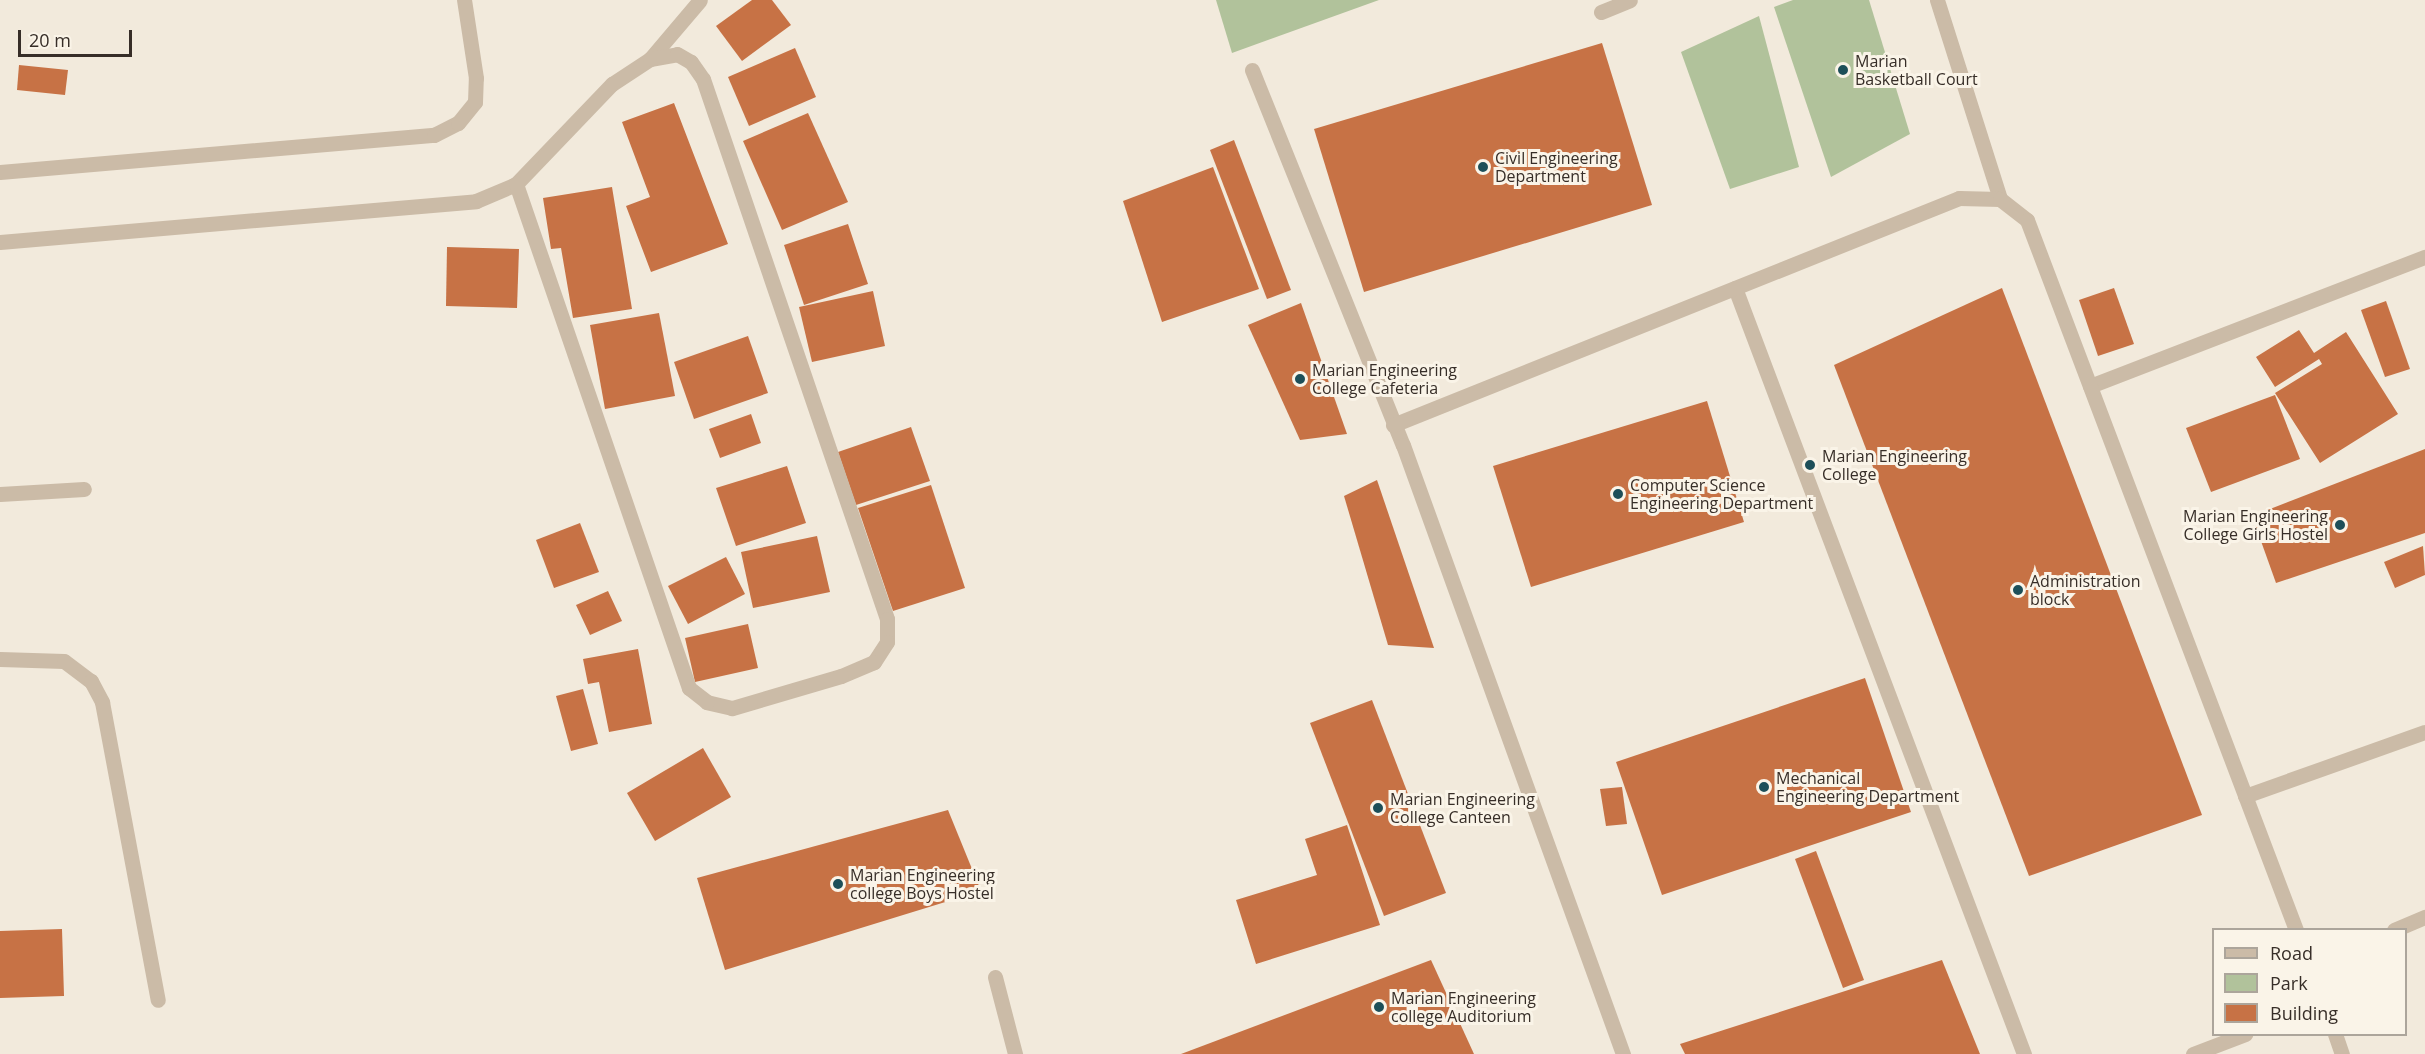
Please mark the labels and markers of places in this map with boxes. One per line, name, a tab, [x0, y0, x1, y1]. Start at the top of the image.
place label: Marian Basketball Court	[1855, 51, 1978, 89]
marker: Marian Basketball Court	[1836, 63, 1850, 77]
place label: Civil Engineering Department	[1495, 148, 1618, 186]
marker: Civil Engineering Department	[1476, 160, 1490, 174]
place label: Marian Engineering College Cafeteria	[1312, 360, 1457, 398]
marker: Marian Engineering College Cafeteria	[1293, 372, 1307, 386]
place label: Marian Engineering College	[1822, 446, 1967, 484]
marker: Marian Engineering College	[1803, 458, 1817, 472]
place label: Computer Science Engineering Department	[1630, 475, 1813, 513]
marker: Computer Science Engineering Department	[1611, 487, 1625, 501]
place label: Marian Engineering College Girls Hostel	[2183, 506, 2328, 544]
marker: Marian Engineering College Girls Hostel	[2333, 518, 2347, 532]
place label: Administration block	[2030, 571, 2141, 609]
marker: Administration block	[2011, 583, 2025, 597]
place label: Mechanical Engineering Department	[1776, 768, 1959, 806]
marker: Mechanical Engineering Department	[1757, 780, 1771, 794]
place label: Marian Engineering College Canteen	[1390, 789, 1535, 827]
marker: Marian Engineering College Canteen	[1371, 801, 1385, 815]
place label: Marian Engineering college Boys Hostel	[850, 865, 995, 903]
marker: Marian Engineering college Boys Hostel	[831, 877, 845, 891]
place label: Marian Engineering college Auditorium	[1391, 988, 1536, 1026]
marker: Marian Engineering college Auditorium	[1372, 1000, 1386, 1014]

